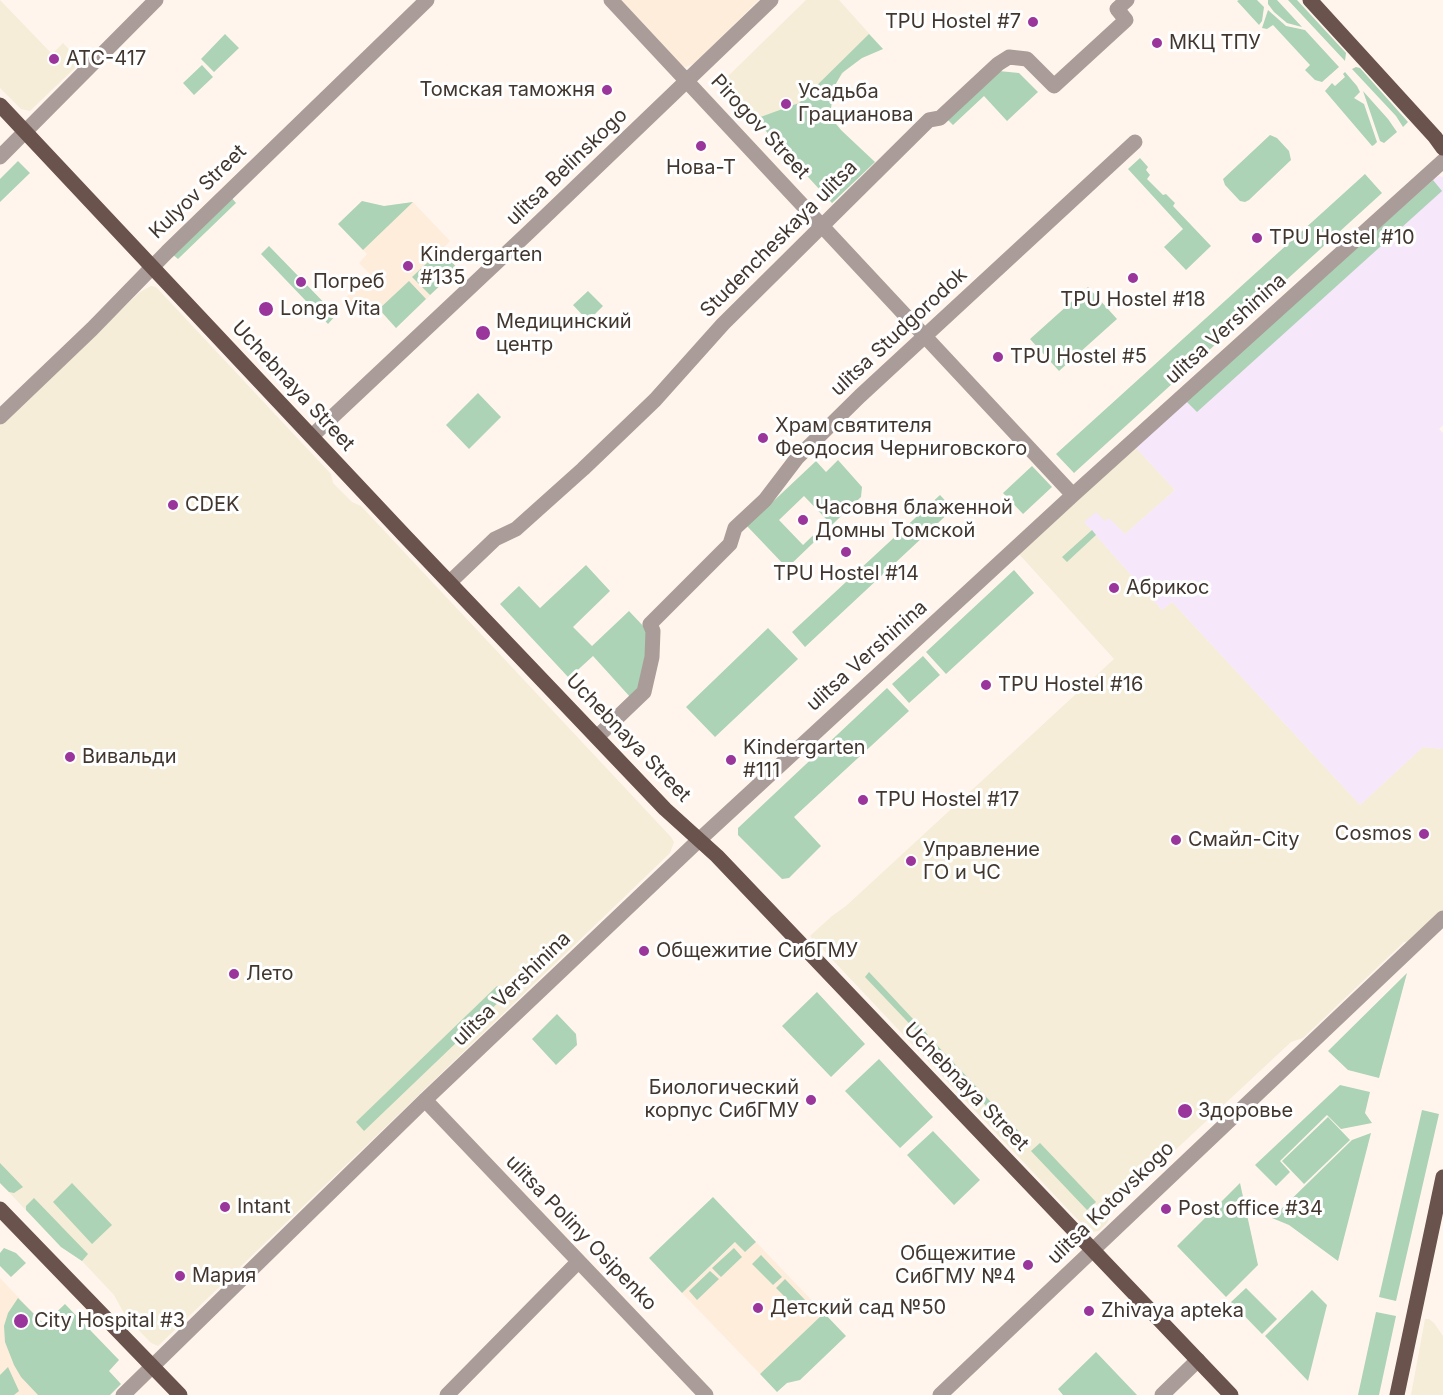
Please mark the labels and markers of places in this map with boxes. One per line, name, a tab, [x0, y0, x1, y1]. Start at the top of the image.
place label: TPU Hostel #7	[885, 10, 1021, 34]
marker: TPU Hostel #7	[1026, 15, 1040, 29]
place label: МКЦ ТПУ	[1169, 31, 1261, 55]
marker: МКЦ ТПУ	[1150, 36, 1164, 50]
place label: АТС-417	[66, 47, 146, 71]
marker: АТС-417	[47, 52, 61, 66]
place label: Томская таможня	[419, 78, 595, 102]
place label: Усадьба Грацианова	[798, 80, 913, 127]
marker: Томская таможня	[600, 83, 614, 97]
marker: Усадьба Грацианова	[779, 97, 793, 111]
marker: Нова-Т	[694, 139, 708, 153]
place label: Нова-Т	[666, 156, 736, 180]
place label: TPU Hostel #10	[1269, 226, 1414, 250]
marker: TPU Hostel #10	[1250, 231, 1264, 245]
place label: Kindergarten #135	[420, 243, 543, 290]
marker: Kindergarten #135	[401, 259, 415, 273]
place label: Погреб	[313, 270, 385, 294]
marker: TPU Hostel #18	[1126, 271, 1140, 285]
marker: Погреб	[294, 275, 308, 289]
place label: TPU Hostel #18	[1060, 288, 1206, 312]
place label: Longa Vita	[280, 297, 381, 321]
marker: Longa Vita	[257, 300, 275, 318]
place label: Медицинский центр	[496, 310, 632, 357]
marker: Медицинский центр	[474, 324, 492, 342]
place label: TPU Hostel #5	[1010, 345, 1147, 369]
marker: TPU Hostel #5	[991, 350, 1005, 364]
place label: Храм святителя Феодосия Черниговского	[775, 414, 1027, 461]
marker: Храм святителя Феодосия Черниговского	[756, 431, 770, 445]
place label: CDEK	[185, 493, 240, 517]
place label: Часовня блаженной Домны Томской	[815, 496, 1013, 543]
marker: CDEK	[166, 498, 180, 512]
marker: Часовня блаженной Домны Томской	[796, 513, 810, 527]
marker: TPU Hostel #14	[839, 545, 853, 559]
place label: TPU Hostel #14	[773, 562, 919, 586]
place label: Абрикос	[1126, 576, 1210, 600]
marker: Абрикос	[1107, 581, 1121, 595]
place label: TPU Hostel #16	[998, 673, 1143, 697]
marker: TPU Hostel #16	[979, 678, 993, 692]
place label: Kindergarten #111	[743, 736, 866, 783]
place label: Вивальди	[82, 745, 177, 769]
marker: Вивальди	[63, 750, 77, 764]
marker: Kindergarten #111	[724, 753, 738, 767]
place label: TPU Hostel #17	[875, 788, 1019, 812]
marker: TPU Hostel #17	[856, 793, 870, 807]
place label: Cosmos	[1335, 822, 1412, 846]
marker: Cosmos	[1417, 827, 1431, 841]
place label: Смайл-City	[1188, 828, 1299, 852]
marker: Смайл-City	[1169, 833, 1183, 847]
place label: Управление ГО и ЧС	[923, 838, 1040, 885]
marker: Управление ГО и ЧС	[904, 854, 918, 868]
place label: Общежитие СибГМУ	[656, 939, 858, 963]
marker: Общежитие СибГМУ	[637, 944, 651, 958]
place label: Лето	[246, 962, 294, 986]
marker: Лето	[227, 967, 241, 981]
place label: Биологический корпус СибГМУ	[645, 1076, 799, 1123]
marker: Биологический корпус СибГМУ	[804, 1093, 818, 1107]
place label: Здоровье	[1198, 1099, 1293, 1123]
marker: Здоровье	[1176, 1102, 1194, 1120]
place label: Intant	[237, 1195, 290, 1219]
place label: Post office #34	[1178, 1197, 1323, 1221]
marker: Intant	[218, 1200, 232, 1214]
marker: Post office #34	[1159, 1202, 1173, 1216]
place label: Общежитие СибГМУ №4	[895, 1242, 1016, 1289]
marker: Общежитие СибГМУ №4	[1021, 1258, 1035, 1272]
place label: Мария	[192, 1264, 256, 1288]
marker: Мария	[173, 1269, 187, 1283]
place label: Детский сад №50	[770, 1296, 946, 1320]
place label: Zhivaya apteka	[1101, 1299, 1244, 1323]
marker: Детский сад №50	[751, 1301, 765, 1315]
marker: Zhivaya apteka	[1082, 1304, 1096, 1318]
place label: City Hospital #3	[34, 1309, 185, 1333]
marker: City Hospital #3	[12, 1312, 30, 1330]

